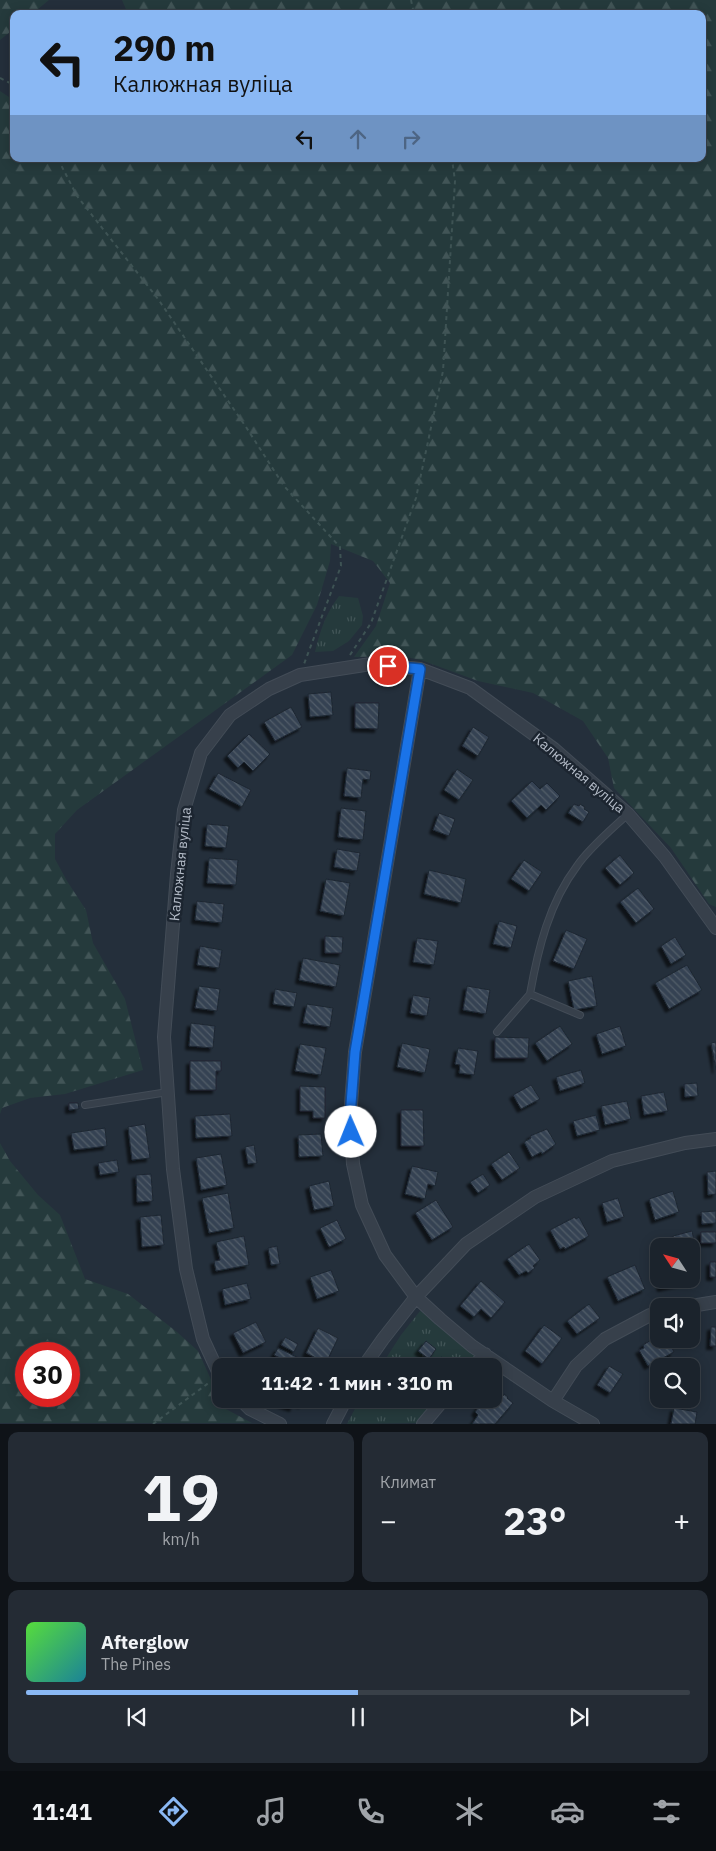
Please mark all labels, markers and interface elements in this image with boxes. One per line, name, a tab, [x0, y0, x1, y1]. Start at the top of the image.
text: 290 m	[113, 25, 216, 71]
icon: left	[30, 30, 95, 95]
text: Калюжная вуліца	[113, 69, 293, 98]
icon: left	[291, 125, 319, 153]
icon: ahead	[344, 125, 372, 153]
icon: right	[397, 125, 425, 153]
pin	[367, 645, 409, 687]
icon: arrive	[374, 652, 402, 680]
street label: Калюжная вуліца	[529, 729, 629, 817]
street label: Калюжная вуліца	[165, 806, 195, 922]
position arrow	[324, 1105, 376, 1157]
north arrow	[650, 1238, 700, 1288]
map controls	[650, 1238, 700, 1408]
button: sound	[650, 1298, 700, 1348]
speed limit sign: 30	[15, 1342, 80, 1407]
button: search	[650, 1358, 700, 1408]
text: 11:42 · 1 мин · 310 m	[261, 1371, 453, 1395]
text: 19	[142, 1454, 220, 1539]
text: Климат	[380, 1472, 436, 1492]
text: 23°	[503, 1496, 567, 1545]
text: −	[380, 1502, 397, 1539]
text: +	[673, 1502, 690, 1539]
text: km/h	[162, 1529, 200, 1549]
text: Afterglow	[101, 1630, 189, 1654]
text: The Pines	[101, 1654, 171, 1674]
icon: previous	[123, 1703, 151, 1731]
icon: pause	[344, 1703, 372, 1731]
icon: next	[565, 1703, 593, 1731]
icon: directions	[156, 1794, 191, 1829]
icon: music	[254, 1794, 289, 1829]
icon: phone	[353, 1794, 388, 1829]
icon: climate	[452, 1794, 487, 1829]
icon: car	[550, 1794, 585, 1829]
icon: filters	[649, 1794, 684, 1829]
text: 11:41	[32, 1797, 92, 1826]

